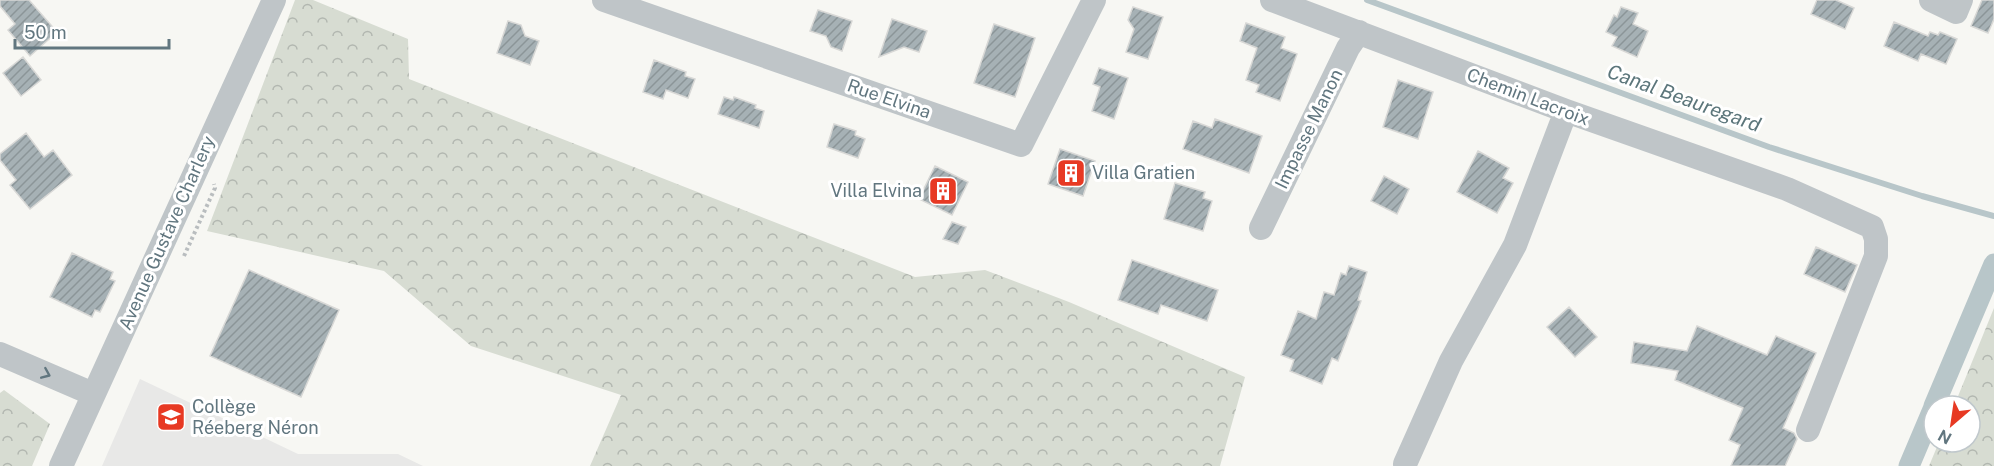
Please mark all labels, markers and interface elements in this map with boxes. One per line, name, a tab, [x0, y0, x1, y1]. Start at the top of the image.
scale bar	[15, 12, 170, 50]
text: 50 m	[24, 22, 67, 43]
water label: Canal Beauregard	[1604, 59, 1764, 137]
street label: Chemin Lacroix	[1464, 64, 1592, 130]
street label: Impasse Manon	[1270, 66, 1347, 192]
street label: Rue Elvina	[845, 74, 934, 123]
street label: Avenue Gustave Charlery	[114, 132, 219, 333]
building icon: Villa Gratien	[1055, 157, 1087, 189]
place label: Villa Gratien	[1092, 162, 1195, 183]
building icon: Villa Elvina	[927, 175, 959, 207]
place label: Villa Elvina	[830, 180, 922, 201]
one-way arrow	[40, 367, 51, 379]
north arrow	[1922, 394, 1982, 454]
place label: Collège Réeberg Néron	[192, 396, 319, 438]
school or university icon: Collège Réeberg Néron	[155, 401, 187, 433]
text: N	[1935, 425, 1955, 448]

